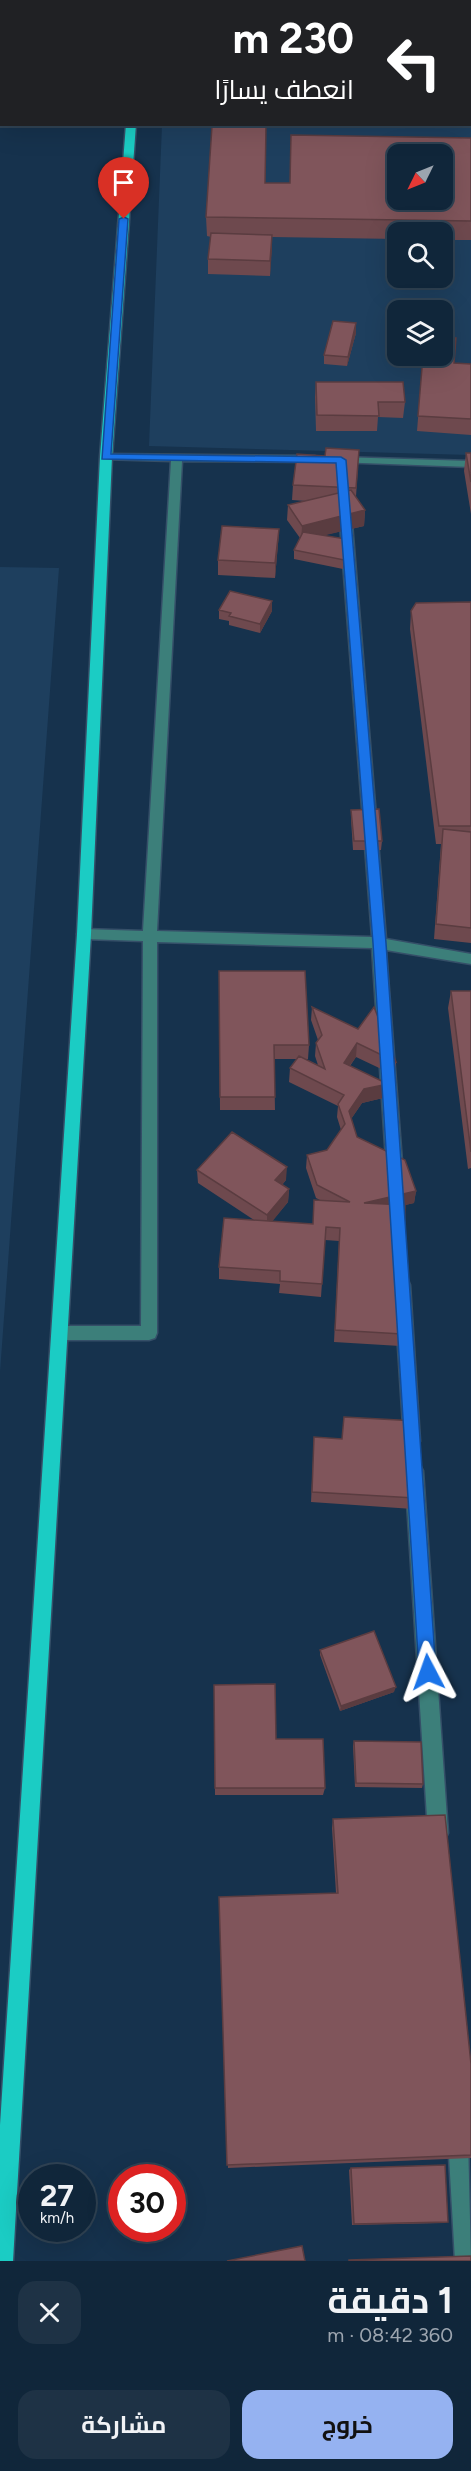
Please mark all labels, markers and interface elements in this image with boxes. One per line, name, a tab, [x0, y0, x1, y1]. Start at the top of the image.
text: 230 m	[232, 13, 354, 64]
icon: left	[375, 24, 453, 102]
text: انعطف يسارًا	[214, 73, 354, 106]
north arrow	[387, 144, 453, 210]
map controls	[387, 144, 453, 366]
pin	[98, 157, 149, 219]
icon: arrive	[107, 166, 140, 199]
button: search	[387, 222, 453, 288]
button: layers	[387, 300, 453, 366]
position arrow	[396, 1640, 460, 1704]
speed limit sign: 30	[108, 2164, 186, 2242]
text: 27	[40, 2177, 74, 2214]
text: km/h	[40, 2209, 74, 2227]
text: 1 دقيقة	[327, 2279, 453, 2322]
button: close	[18, 2281, 81, 2344]
text: 360 m · 08:42	[327, 2323, 453, 2347]
button: مشاركة	[18, 2390, 230, 2459]
button: خروج	[242, 2390, 453, 2459]

